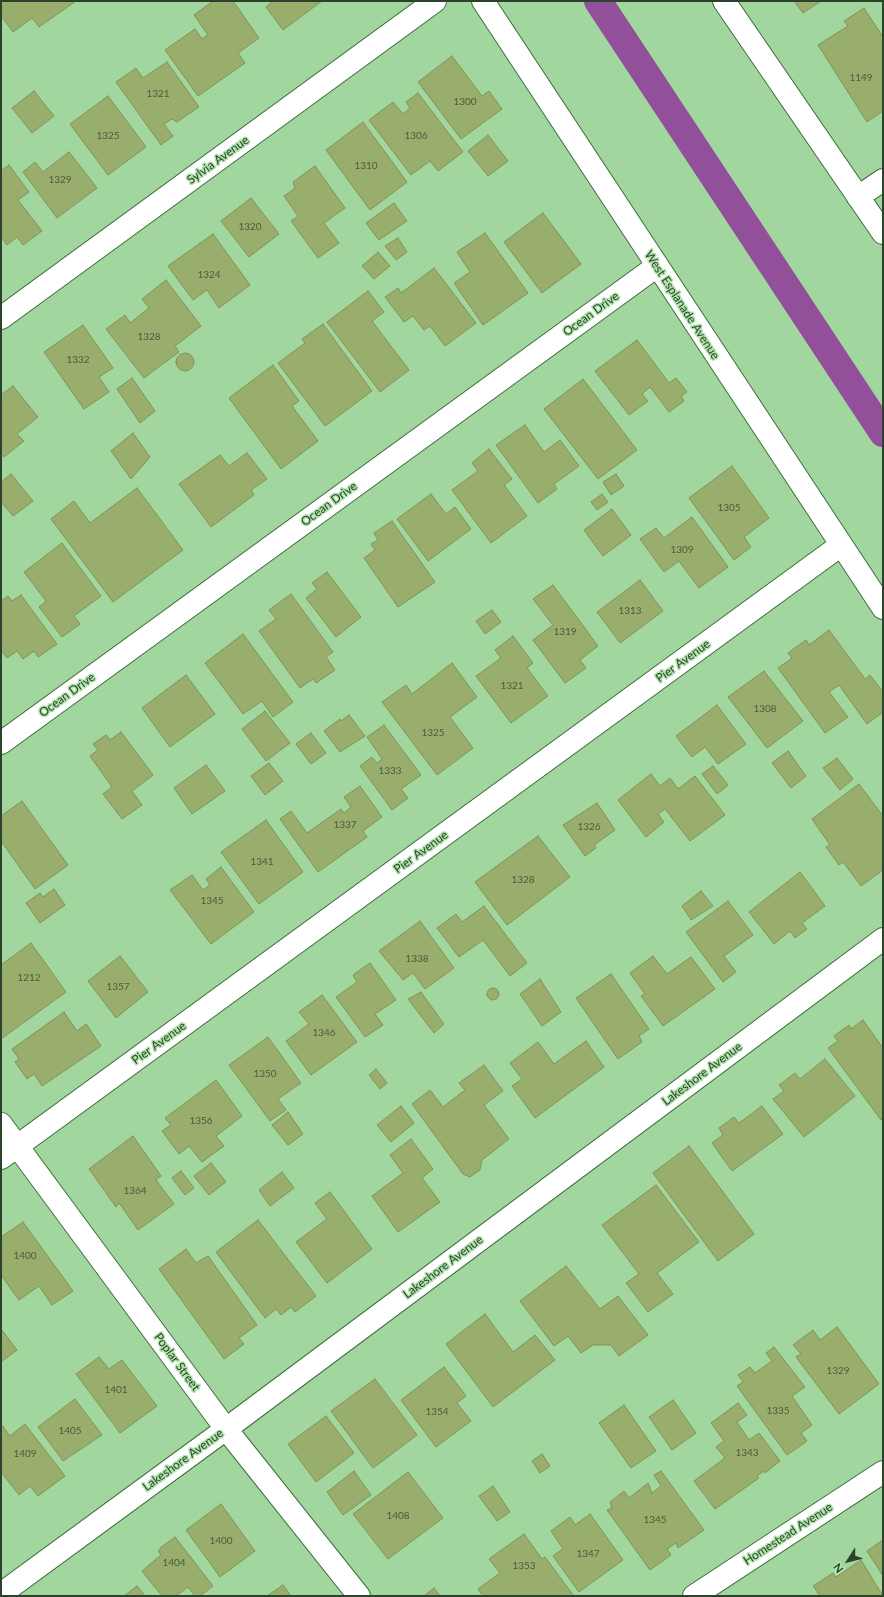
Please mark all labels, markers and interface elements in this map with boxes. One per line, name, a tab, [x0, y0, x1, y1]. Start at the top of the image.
house number: 1149	[849, 72, 873, 84]
house number: 1321	[146, 88, 170, 100]
house number: 1300	[453, 96, 477, 108]
house number: 1325	[96, 130, 120, 142]
house number: 1306	[404, 130, 428, 142]
street label: Sylvia Avenue	[184, 133, 252, 187]
house number: 1310	[354, 160, 378, 172]
house number: 1329	[48, 174, 72, 186]
house number: 1320	[238, 221, 262, 233]
street label: West Esplanade Avenue	[641, 248, 723, 362]
house number: 1324	[197, 269, 221, 281]
street label: Ocean Drive	[560, 289, 622, 339]
house number: 1328	[137, 331, 161, 343]
house number: 1332	[66, 354, 90, 366]
street label: Ocean Drive	[298, 479, 360, 529]
house number: 1305	[717, 502, 741, 514]
house number: 1309	[670, 544, 694, 556]
house number: 1313	[618, 605, 642, 617]
house number: 1319	[553, 626, 577, 638]
street label: Pier Avenue	[653, 636, 713, 686]
street label: Ocean Drive	[36, 670, 98, 720]
house number: 1321	[500, 680, 524, 692]
house number: 1308	[753, 703, 777, 715]
house number: 1325	[421, 727, 445, 739]
house number: 1333	[378, 765, 402, 777]
house number: 1337	[333, 819, 357, 831]
house number: 1326	[577, 821, 601, 833]
street label: Pier Avenue	[391, 827, 451, 877]
house number: 1341	[250, 856, 274, 868]
house number: 1328	[511, 874, 535, 886]
house number: 1345	[200, 895, 224, 907]
house number: 1338	[405, 953, 429, 965]
house number: 1212	[17, 972, 41, 984]
house number: 1357	[106, 981, 130, 993]
street label: Pier Avenue	[129, 1018, 189, 1068]
house number: 1346	[312, 1027, 336, 1039]
street label: Lakeshore Avenue	[659, 1039, 745, 1109]
house number: 1350	[253, 1068, 277, 1080]
house number: 1356	[189, 1115, 213, 1127]
house number: 1364	[123, 1185, 147, 1197]
street label: Lakeshore Avenue	[400, 1232, 486, 1302]
house number: 1400	[13, 1250, 37, 1262]
street label: Poplar Street	[151, 1330, 203, 1394]
house number: 1329	[826, 1365, 850, 1377]
house number: 1401	[104, 1384, 128, 1396]
house number: 1335	[766, 1405, 790, 1417]
house number: 1354	[425, 1406, 449, 1418]
house number: 1405	[58, 1425, 82, 1437]
street label: Lakeshore Avenue	[140, 1426, 226, 1494]
house number: 1343	[735, 1447, 759, 1459]
house number: 1409	[13, 1448, 37, 1460]
street label: Homestead Avenue	[741, 1500, 835, 1568]
house number: 1408	[386, 1510, 410, 1522]
house number: 1345	[643, 1514, 667, 1526]
house number: 1400	[209, 1535, 233, 1547]
north arrow	[828, 1541, 868, 1581]
house number: 1347	[576, 1548, 600, 1560]
house number: 1404	[162, 1557, 186, 1569]
house number: 1353	[512, 1560, 536, 1572]
text: N	[830, 1561, 846, 1576]

